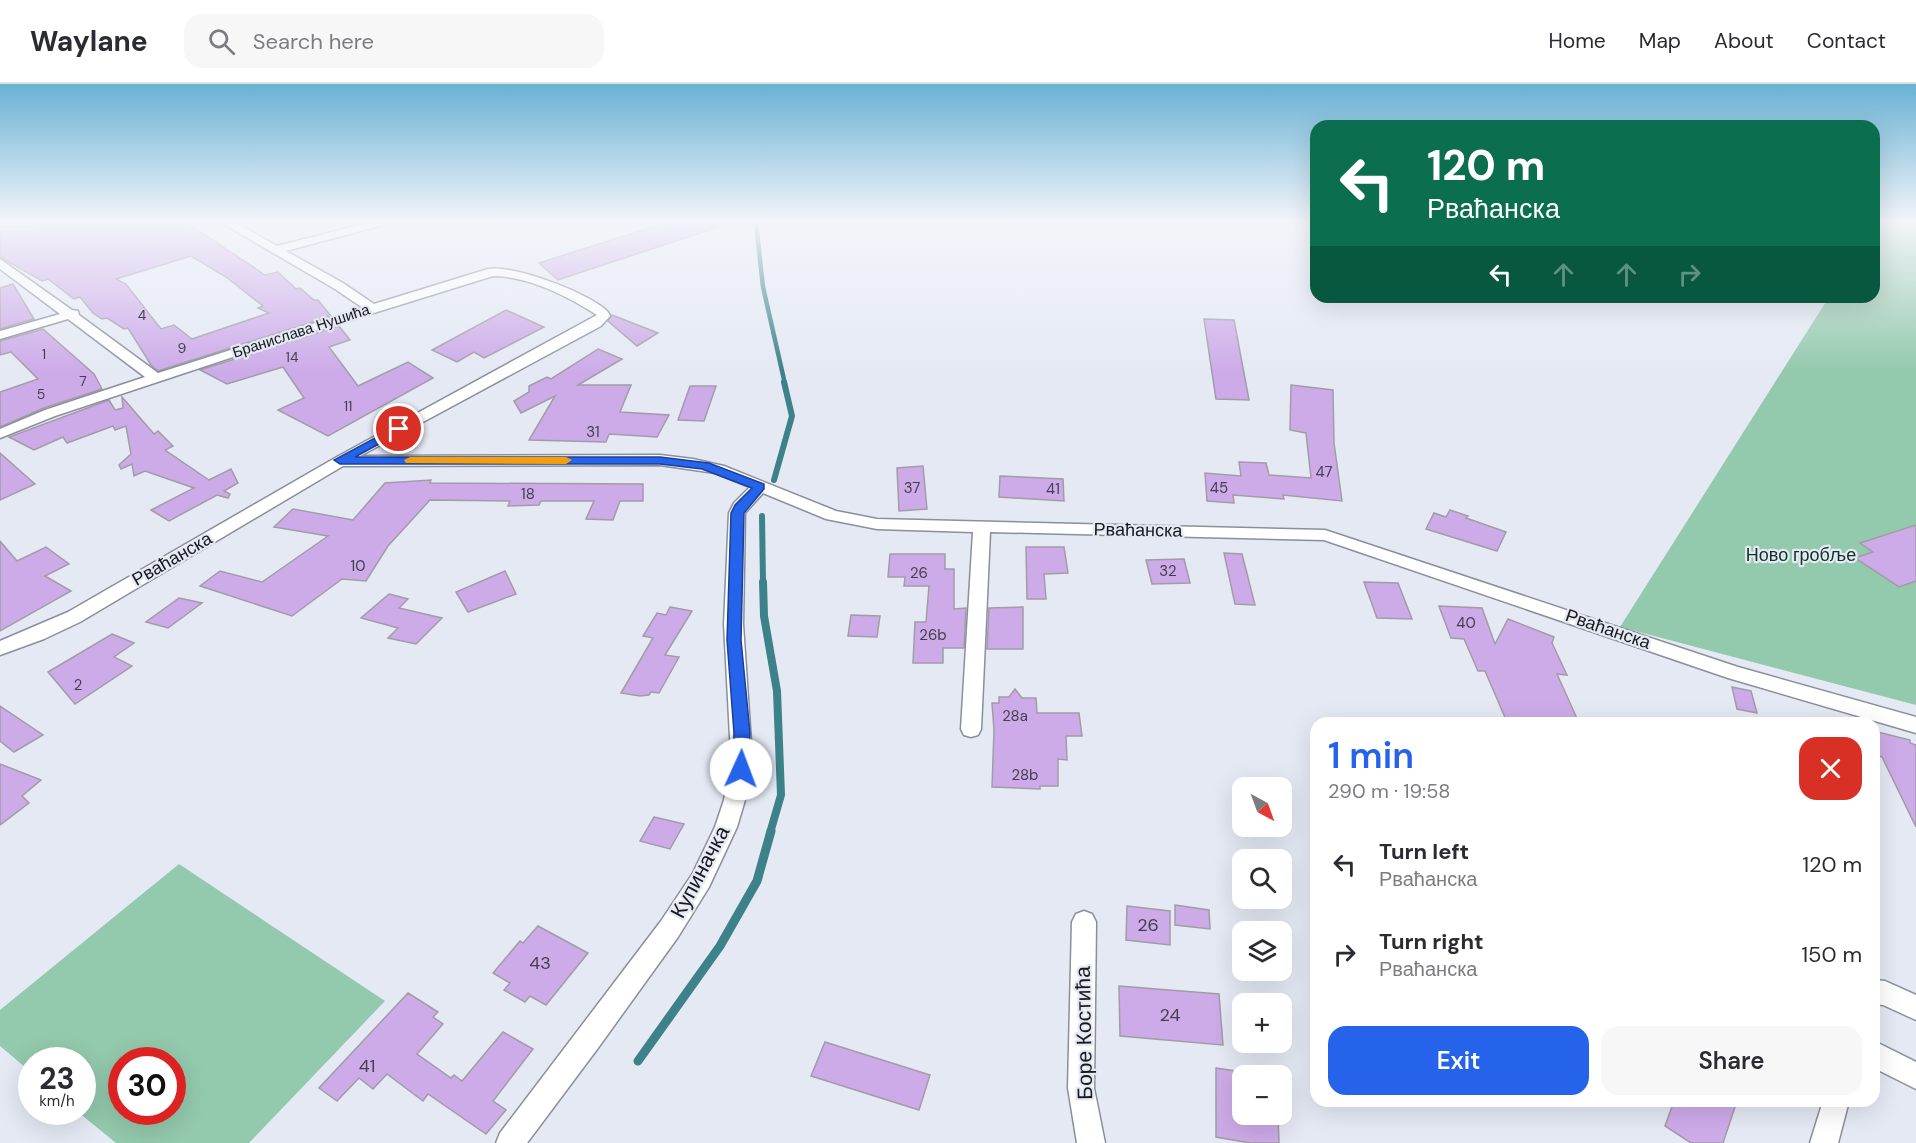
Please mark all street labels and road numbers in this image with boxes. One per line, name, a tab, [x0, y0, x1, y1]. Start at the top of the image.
street label: Бранислава Нушића	[230, 299, 373, 363]
street label: Рваћанска	[1093, 517, 1183, 543]
street label: Рваћанска	[128, 526, 217, 592]
street label: Рваћанска	[1562, 603, 1655, 655]
street label: Купиначка	[664, 821, 736, 923]
street label: Боре Костића	[1069, 966, 1099, 1100]

